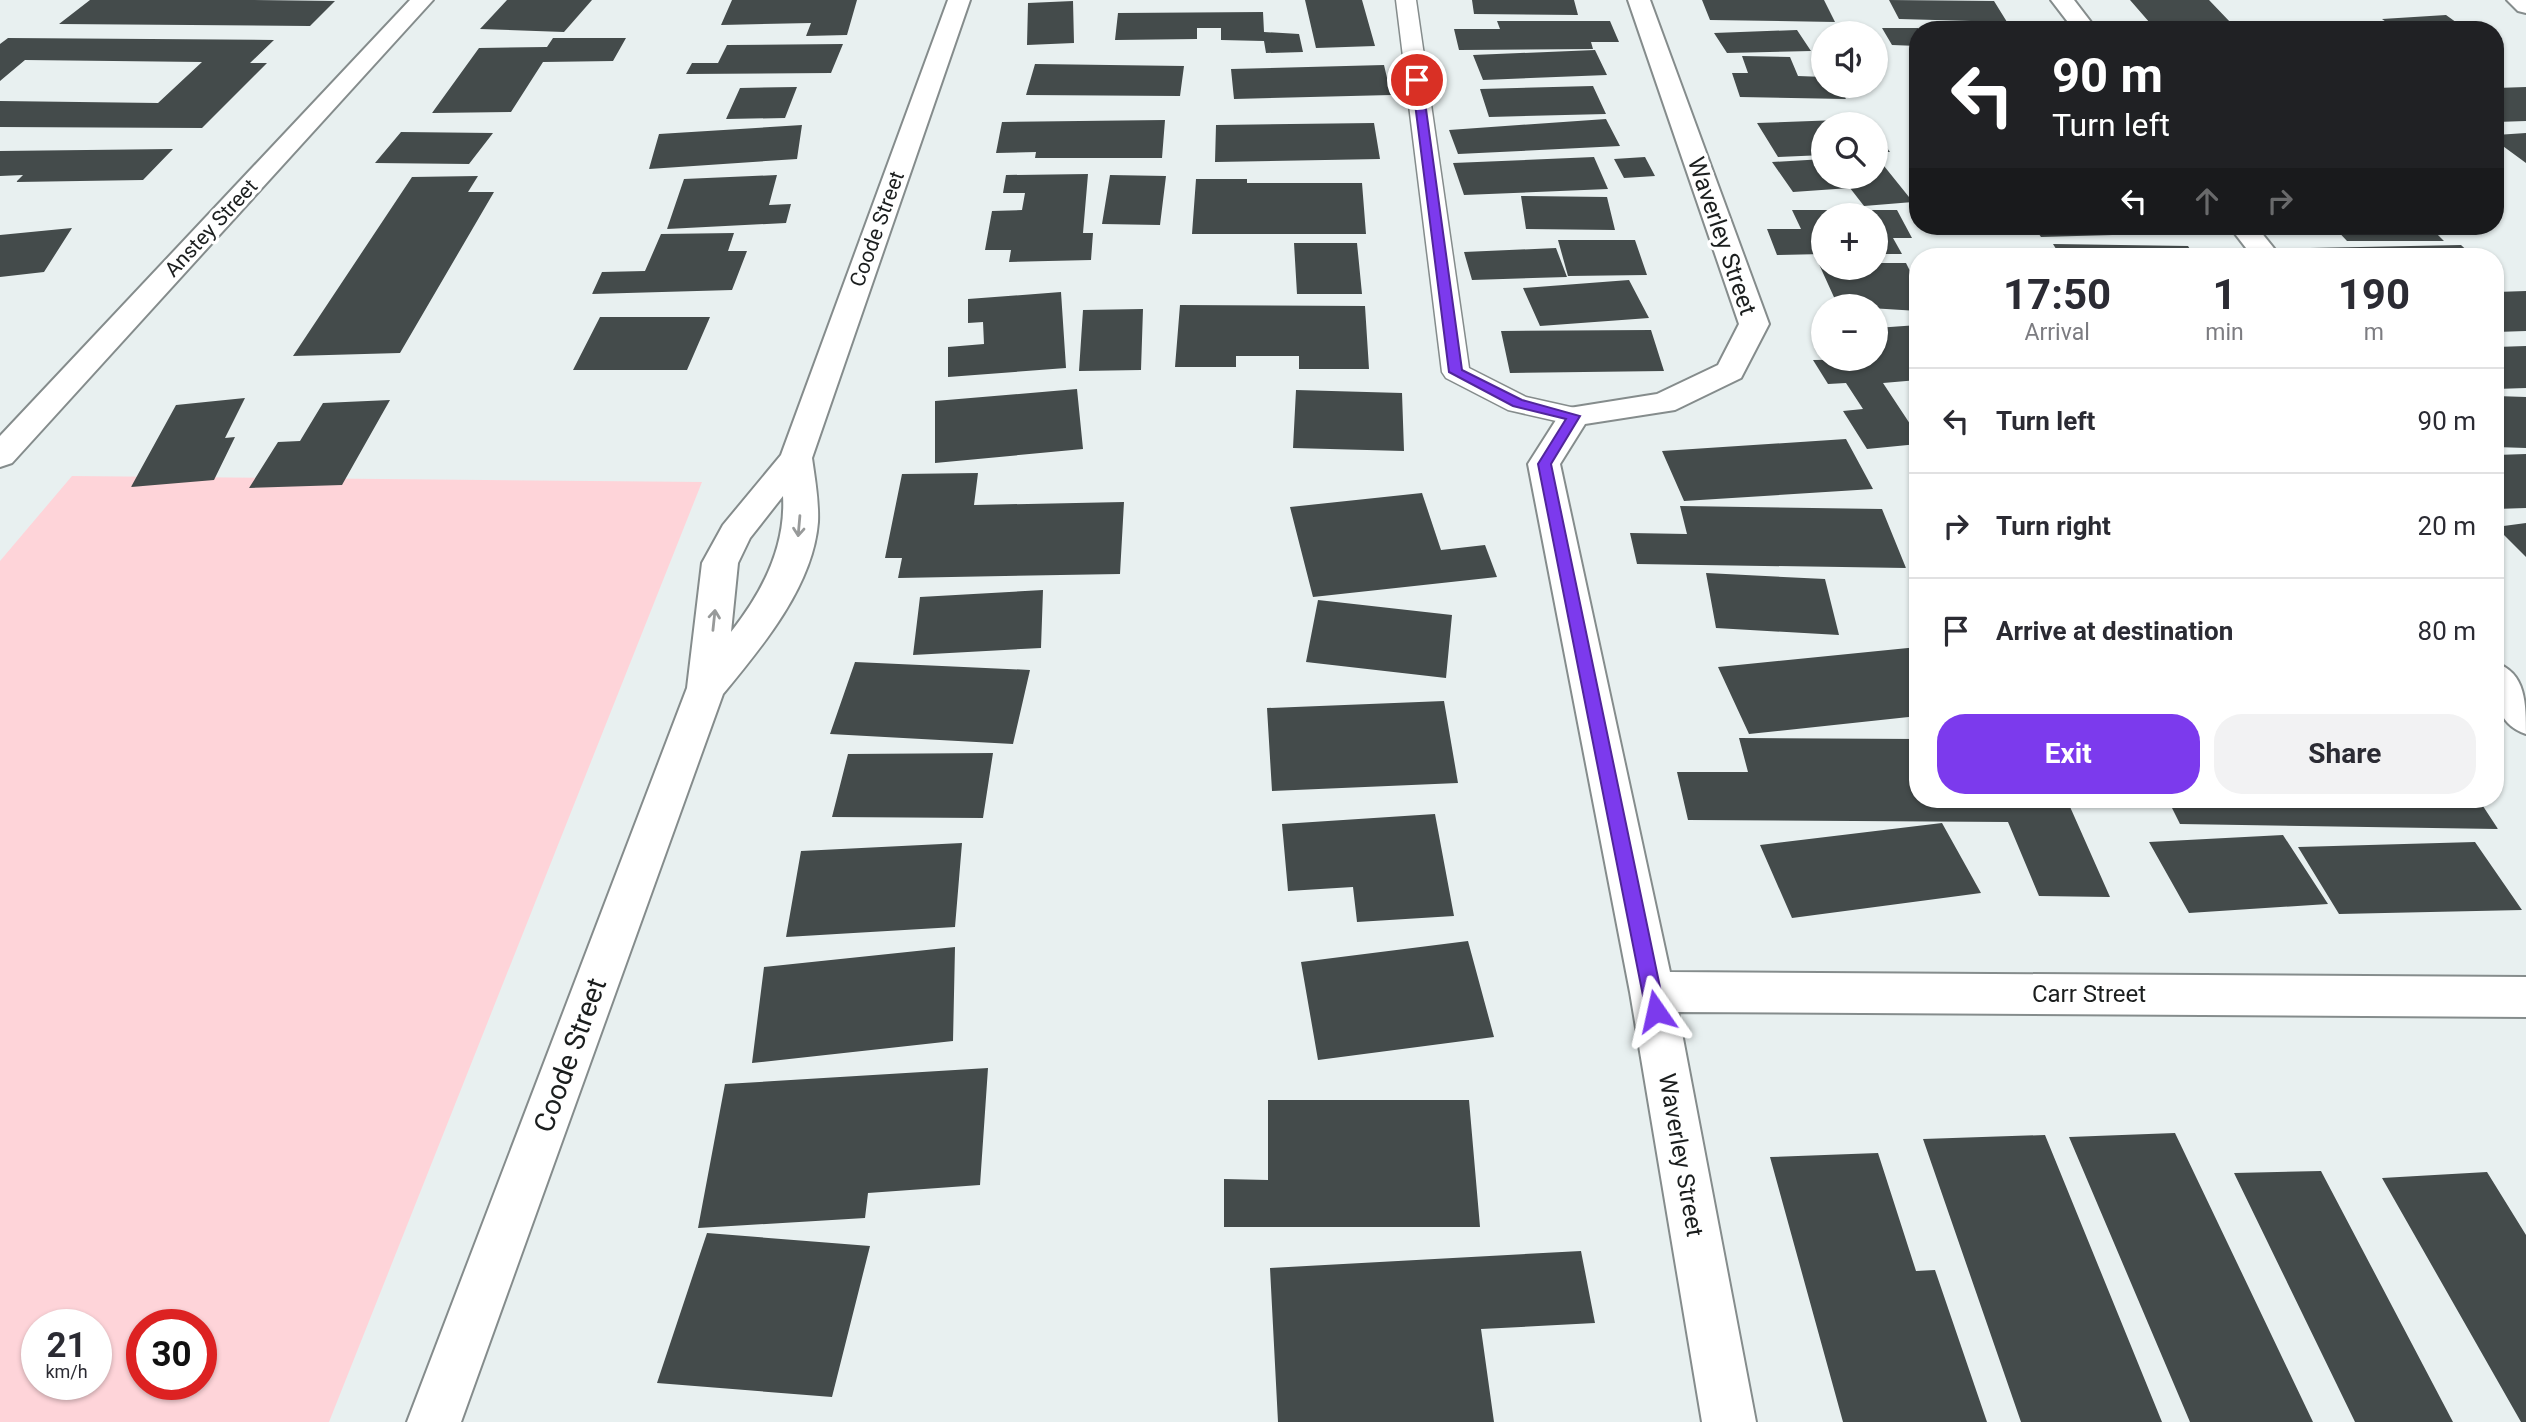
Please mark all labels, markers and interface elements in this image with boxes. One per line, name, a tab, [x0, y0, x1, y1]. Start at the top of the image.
map controls	[1811, 21, 1888, 371]
button: sound	[1811, 21, 1888, 98]
text: 90 m	[2052, 47, 2163, 104]
icon: left	[1937, 49, 2028, 140]
pin	[1387, 50, 1447, 110]
icon: arrive	[1398, 61, 1436, 99]
text: Turn left	[2052, 106, 2170, 144]
button: search	[1811, 112, 1888, 189]
street label: Waverley Street	[1682, 153, 1762, 319]
street label: Coode Street	[845, 168, 909, 290]
street label: Anstey Street	[160, 174, 262, 282]
icon: left	[2115, 182, 2153, 220]
icon: ahead	[2188, 182, 2226, 220]
icon: right	[2261, 182, 2299, 220]
button: +	[1811, 203, 1888, 280]
text: 17:50	[2003, 270, 2111, 319]
text: 1	[2212, 270, 2237, 319]
text: 190	[2338, 270, 2410, 319]
button: −	[1811, 294, 1888, 371]
text: Arrival	[2024, 319, 2090, 346]
text: min	[2205, 319, 2244, 346]
text: m	[2364, 319, 2384, 346]
icon: left	[1937, 402, 1975, 440]
text: Turn left	[1996, 406, 2095, 436]
text: 90 m	[2418, 406, 2476, 436]
icon: right	[1937, 507, 1975, 545]
text: Turn right	[1996, 511, 2111, 541]
text: 20 m	[2418, 511, 2476, 541]
one-way arrow	[792, 514, 805, 536]
one-way arrow	[708, 609, 721, 632]
icon: arrive	[1937, 612, 1975, 650]
text: Arrive at destination	[1996, 616, 2233, 646]
text: 80 m	[2418, 616, 2476, 646]
button: Exit	[1937, 714, 2200, 794]
button: Share	[2214, 714, 2476, 794]
street label: Coode Street	[527, 973, 613, 1137]
position arrow	[1619, 974, 1693, 1048]
street label: Carr Street	[2032, 980, 2146, 1008]
street label: Waverley Street	[1653, 1071, 1709, 1239]
speed limit sign: 30	[126, 1309, 217, 1400]
text: 21	[46, 1325, 87, 1366]
text: km/h	[45, 1361, 88, 1382]

